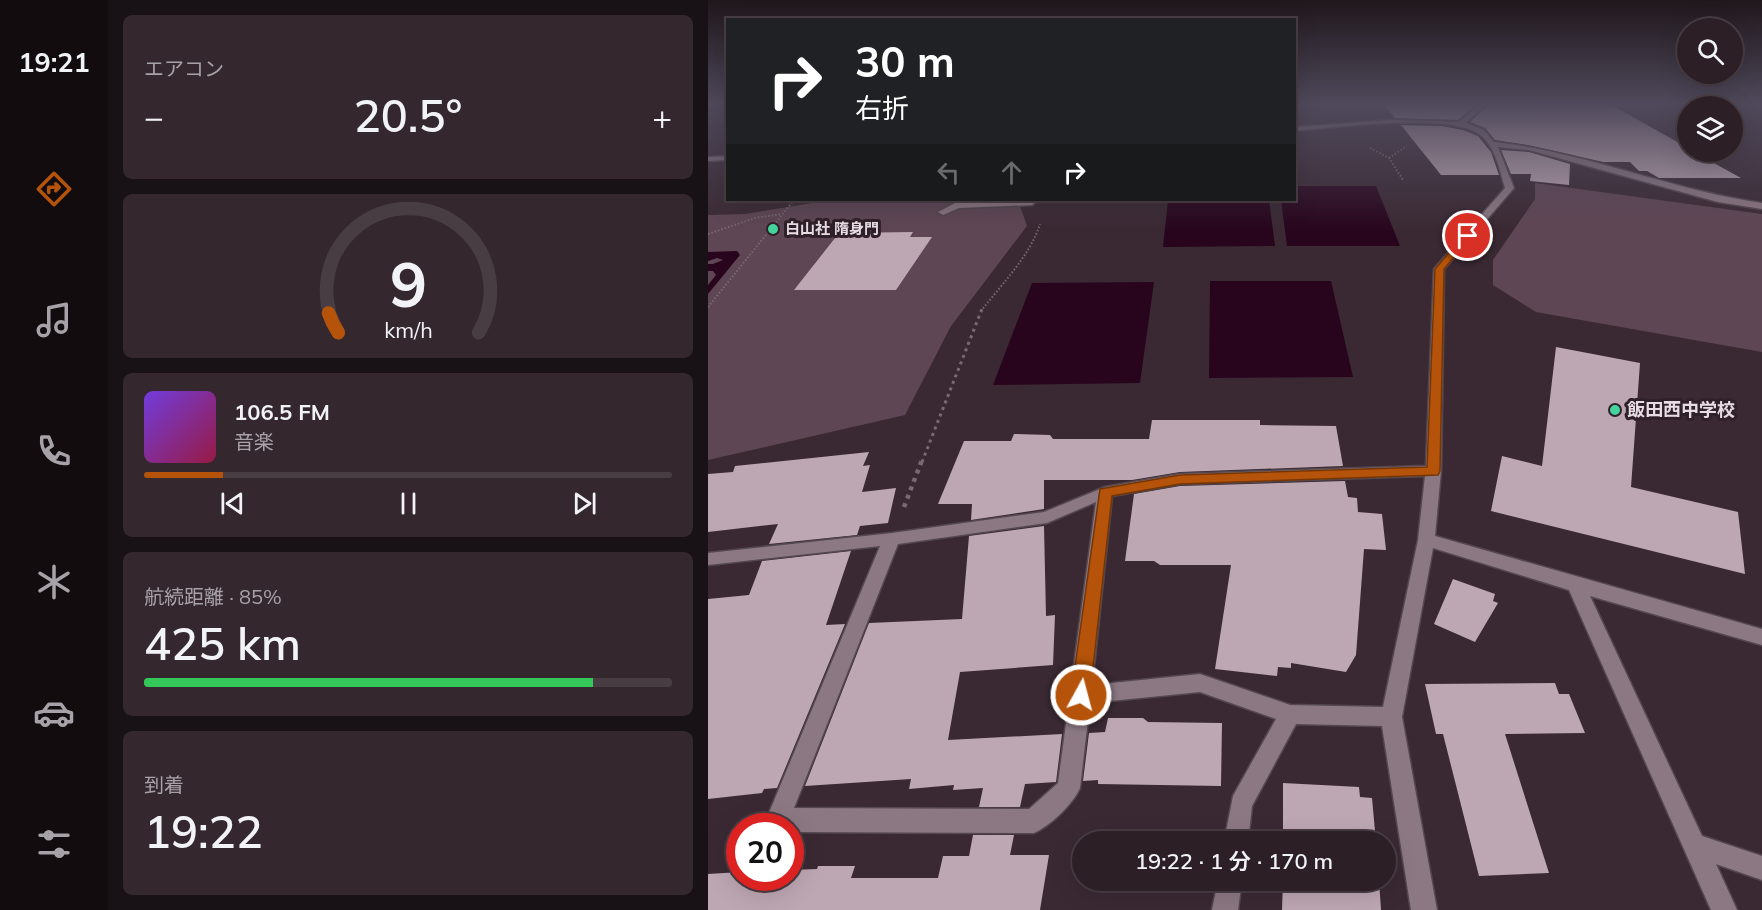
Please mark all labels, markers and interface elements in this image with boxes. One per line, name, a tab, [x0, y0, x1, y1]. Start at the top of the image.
map controls	[1677, 18, 1743, 162]
button: search	[1677, 18, 1743, 84]
text: 30 m	[855, 35, 955, 88]
icon: right	[756, 42, 834, 120]
text: 19:21	[18, 45, 90, 79]
text: エアコン	[144, 56, 224, 81]
text: 20.5°	[354, 87, 462, 143]
text: 右折	[855, 91, 909, 125]
text: −	[144, 96, 164, 137]
text: +	[652, 96, 672, 137]
button: layers	[1677, 96, 1743, 162]
icon: left	[932, 156, 965, 189]
icon: ahead	[995, 156, 1028, 189]
icon: right	[1058, 156, 1091, 189]
icon: directions	[33, 168, 75, 210]
pin	[1442, 210, 1493, 261]
place label: 白山社 隋身門	[785, 219, 879, 238]
icon: arrive	[1451, 219, 1484, 252]
marker: 白山社 隋身門	[766, 222, 780, 236]
text: 9	[389, 244, 427, 323]
icon: music	[33, 299, 75, 341]
text: km/h	[384, 316, 432, 343]
text: 106.5 FM	[234, 398, 330, 426]
place label: 飯田西中学校	[1627, 398, 1735, 421]
marker: 飯田西中学校	[1608, 403, 1622, 417]
text: 音楽	[234, 429, 274, 454]
icon: phone	[33, 430, 75, 472]
icon: previous	[216, 487, 249, 520]
icon: pause	[392, 487, 425, 520]
icon: next	[568, 487, 601, 520]
icon: climate	[33, 561, 75, 603]
text: 航続距離 · 85%	[144, 584, 282, 609]
text: 425 km	[144, 615, 301, 671]
position arrow	[1049, 663, 1113, 727]
icon: car	[33, 692, 75, 734]
text: 到着	[144, 772, 184, 797]
text: 19:22	[144, 803, 263, 859]
speed limit sign: 20	[726, 813, 804, 891]
icon: filters	[33, 823, 75, 865]
text: 19:22 · 1 分 · 170 m	[1135, 847, 1333, 875]

